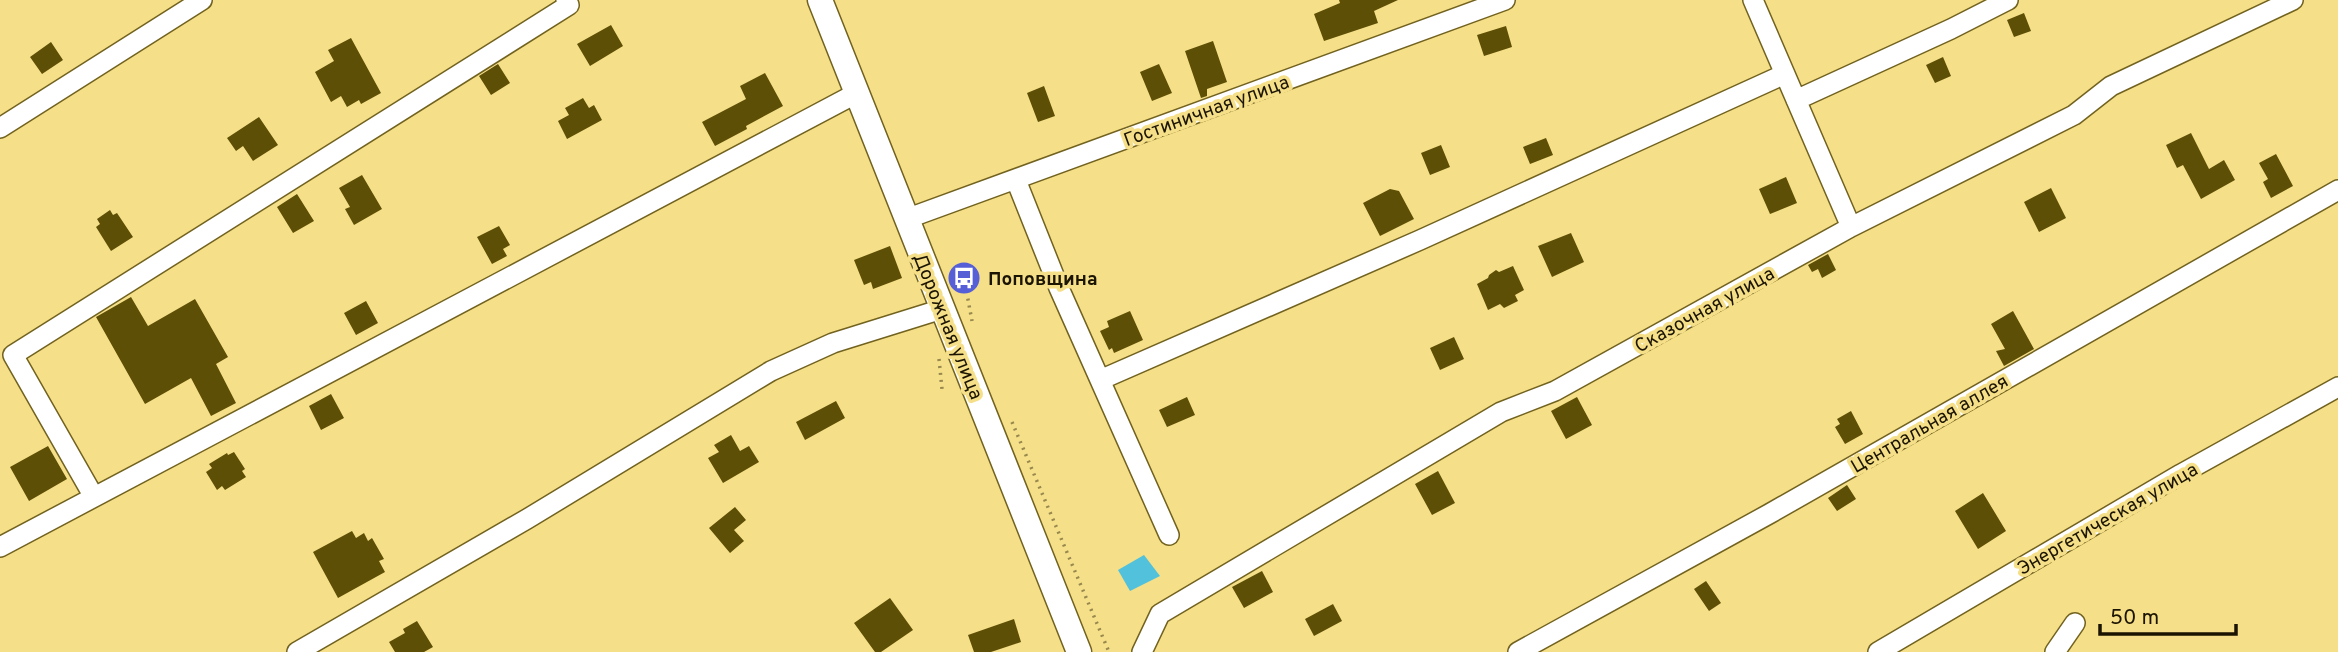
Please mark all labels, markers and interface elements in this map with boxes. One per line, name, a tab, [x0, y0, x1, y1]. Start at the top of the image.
street label: Гостиничная улица	[1121, 71, 1293, 153]
street label: Дорожная улица	[907, 250, 987, 403]
bus stop icon: Поповщина	[945, 259, 983, 297]
street label: Сказочная улица	[1631, 262, 1779, 359]
place label: Поповщина	[988, 268, 1098, 292]
street label: Центральная аллея	[1847, 370, 2013, 480]
street label: Энергетическая улица	[2013, 458, 2203, 581]
scale bar	[2100, 592, 2236, 636]
text: 50 m	[2110, 605, 2159, 632]

